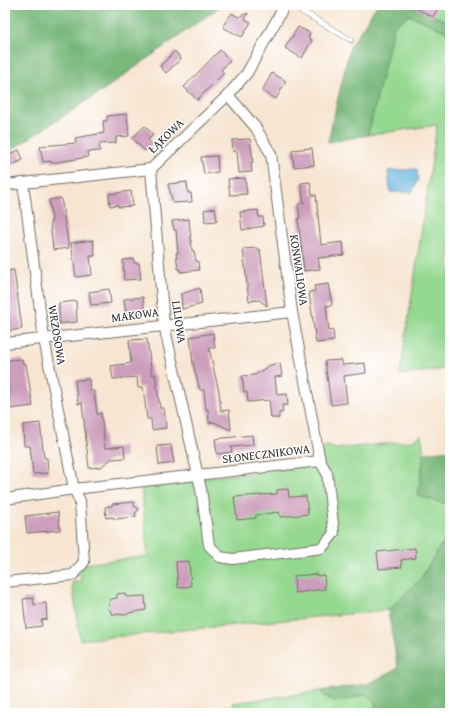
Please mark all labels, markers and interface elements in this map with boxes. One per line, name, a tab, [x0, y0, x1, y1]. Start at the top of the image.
street label: ŁĄKOWA	[144, 114, 188, 157]
street label: KONWALIOWA	[286, 233, 313, 307]
street label: LILIOWA	[168, 299, 191, 345]
street label: MAKOWA	[110, 303, 160, 326]
street label: WRZOSOWA	[44, 304, 71, 367]
street label: SŁONECZNIKOWA	[221, 440, 311, 467]

